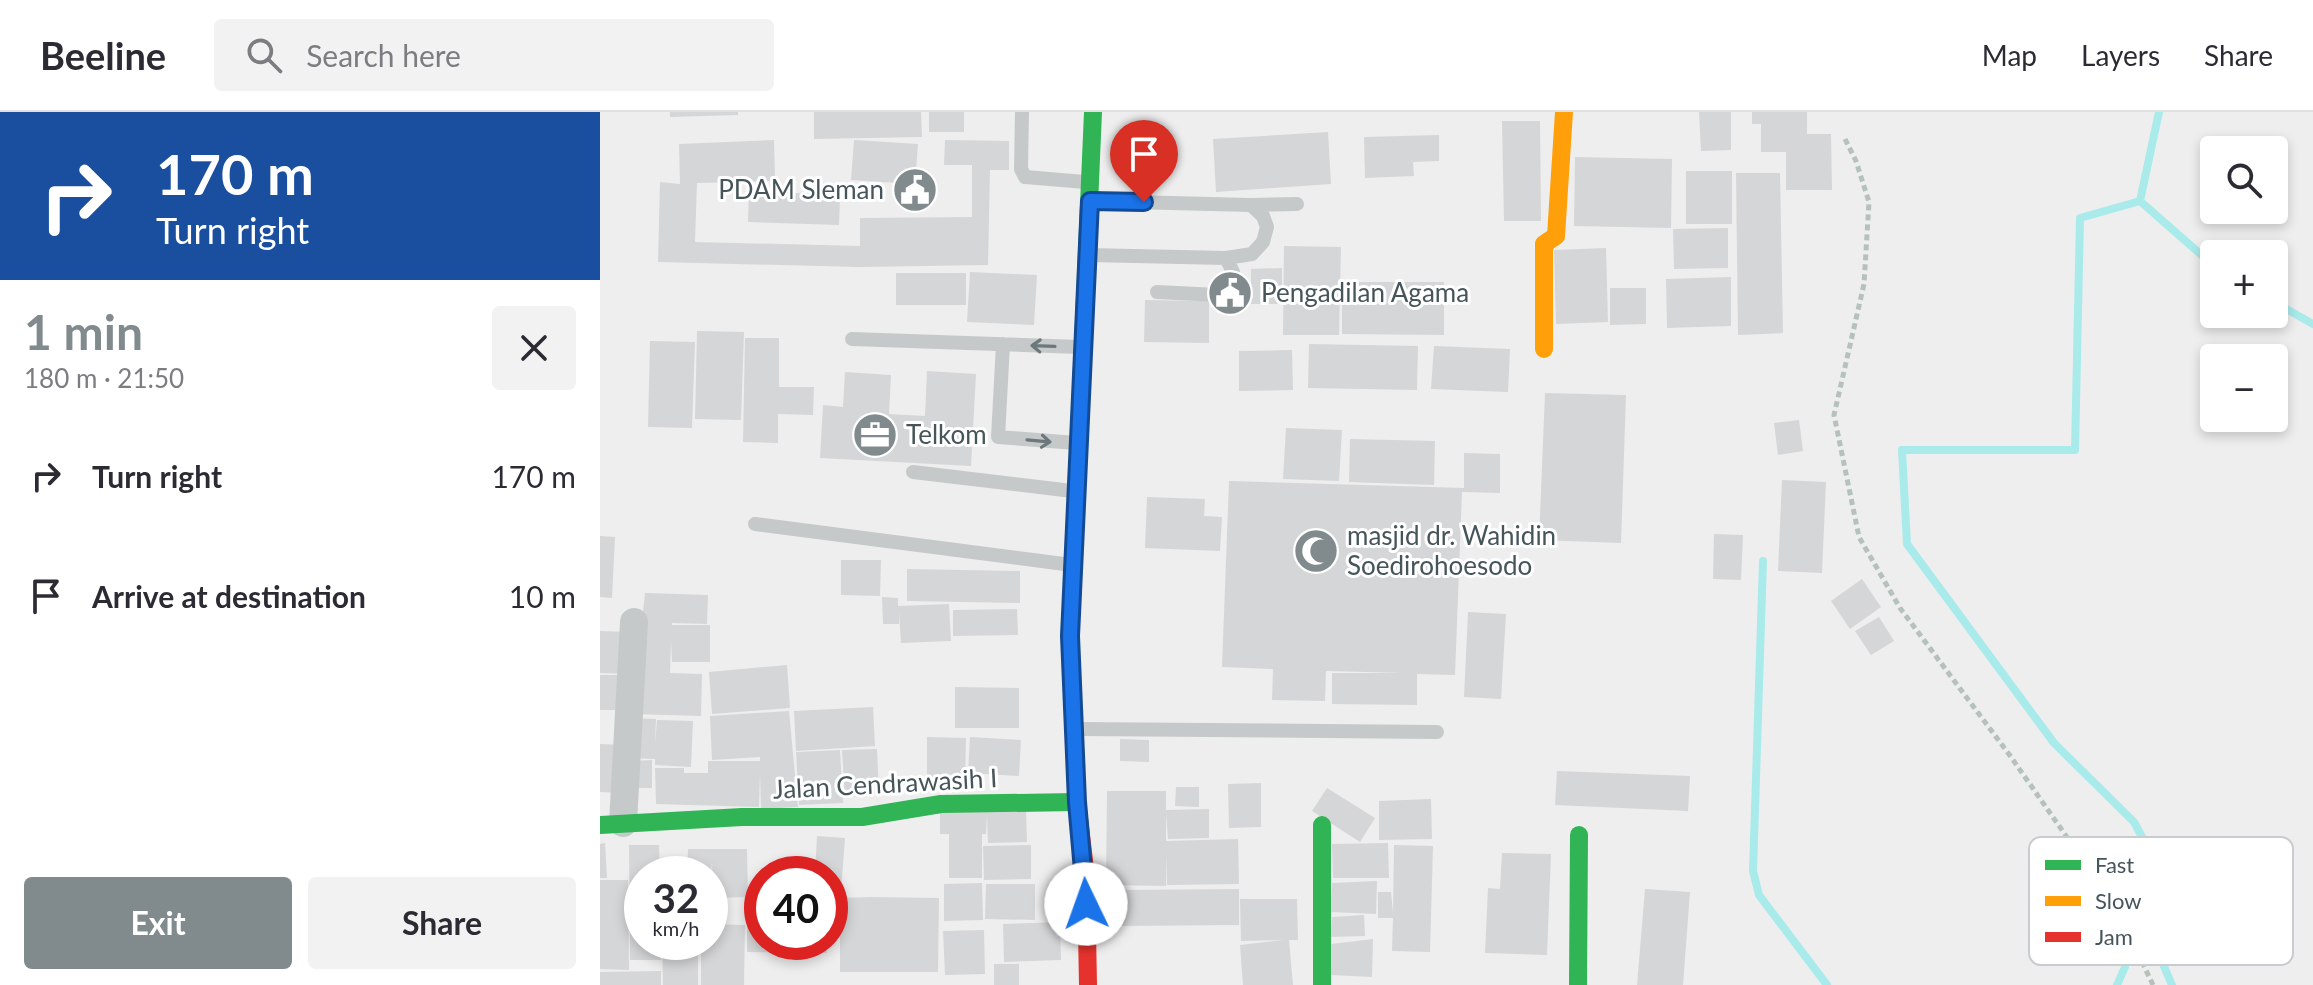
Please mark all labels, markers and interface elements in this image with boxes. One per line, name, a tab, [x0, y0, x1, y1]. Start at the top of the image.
search box	[214, 19, 774, 91]
text: Beeline	[40, 32, 166, 78]
icon: search	[242, 33, 286, 77]
text: Search here	[306, 37, 461, 73]
text: Map	[1982, 38, 2037, 72]
text: Layers	[2081, 38, 2160, 72]
text: Share	[2204, 38, 2273, 72]
pin	[1110, 120, 1178, 202]
icon: arrive	[1122, 132, 1166, 176]
map controls	[2200, 136, 2288, 432]
button: search	[2200, 136, 2288, 224]
text: 170 m	[156, 140, 314, 207]
icon: right	[24, 144, 128, 248]
public building icon: PDAM Sleman	[891, 166, 939, 214]
place label: PDAM Sleman	[718, 173, 884, 205]
text: Turn right	[156, 208, 309, 252]
button: +	[2200, 240, 2288, 328]
public building icon: Pengadilan Agama	[1206, 269, 1254, 317]
place label: Pengadilan Agama	[1261, 276, 1469, 308]
text: 1 min	[24, 303, 143, 360]
button: close	[492, 306, 576, 390]
one-way arrow	[1030, 338, 1057, 353]
button: −	[2200, 344, 2288, 432]
text: 180 m · 21:50	[24, 362, 184, 394]
office icon: Telkom	[851, 411, 899, 459]
place label: Telkom	[906, 418, 987, 450]
one-way arrow	[1025, 433, 1052, 448]
icon: right	[24, 454, 68, 498]
text: Turn right	[92, 458, 222, 494]
text: 170 m	[491, 458, 576, 494]
place label: masjid dr. Wahidin Soedirohoesodo	[1347, 519, 1556, 581]
mosque icon: masjid dr. Wahidin Soedirohoesodo	[1292, 527, 1340, 575]
icon: arrive	[24, 574, 68, 618]
text: Arrive at destination	[92, 578, 366, 614]
text: 10 m	[509, 578, 576, 614]
street label: Jalan Cendrawasih I	[772, 761, 998, 805]
legend	[2029, 837, 2293, 965]
text: Fast	[2095, 851, 2134, 878]
speed limit sign: 40	[744, 856, 848, 960]
position arrow	[1044, 862, 1128, 946]
text: 32	[653, 874, 699, 922]
button: Exit	[24, 877, 292, 969]
button: Share	[308, 877, 576, 969]
text: Slow	[2095, 887, 2142, 914]
text: km/h	[653, 916, 699, 940]
text: Jam	[2095, 923, 2133, 950]

